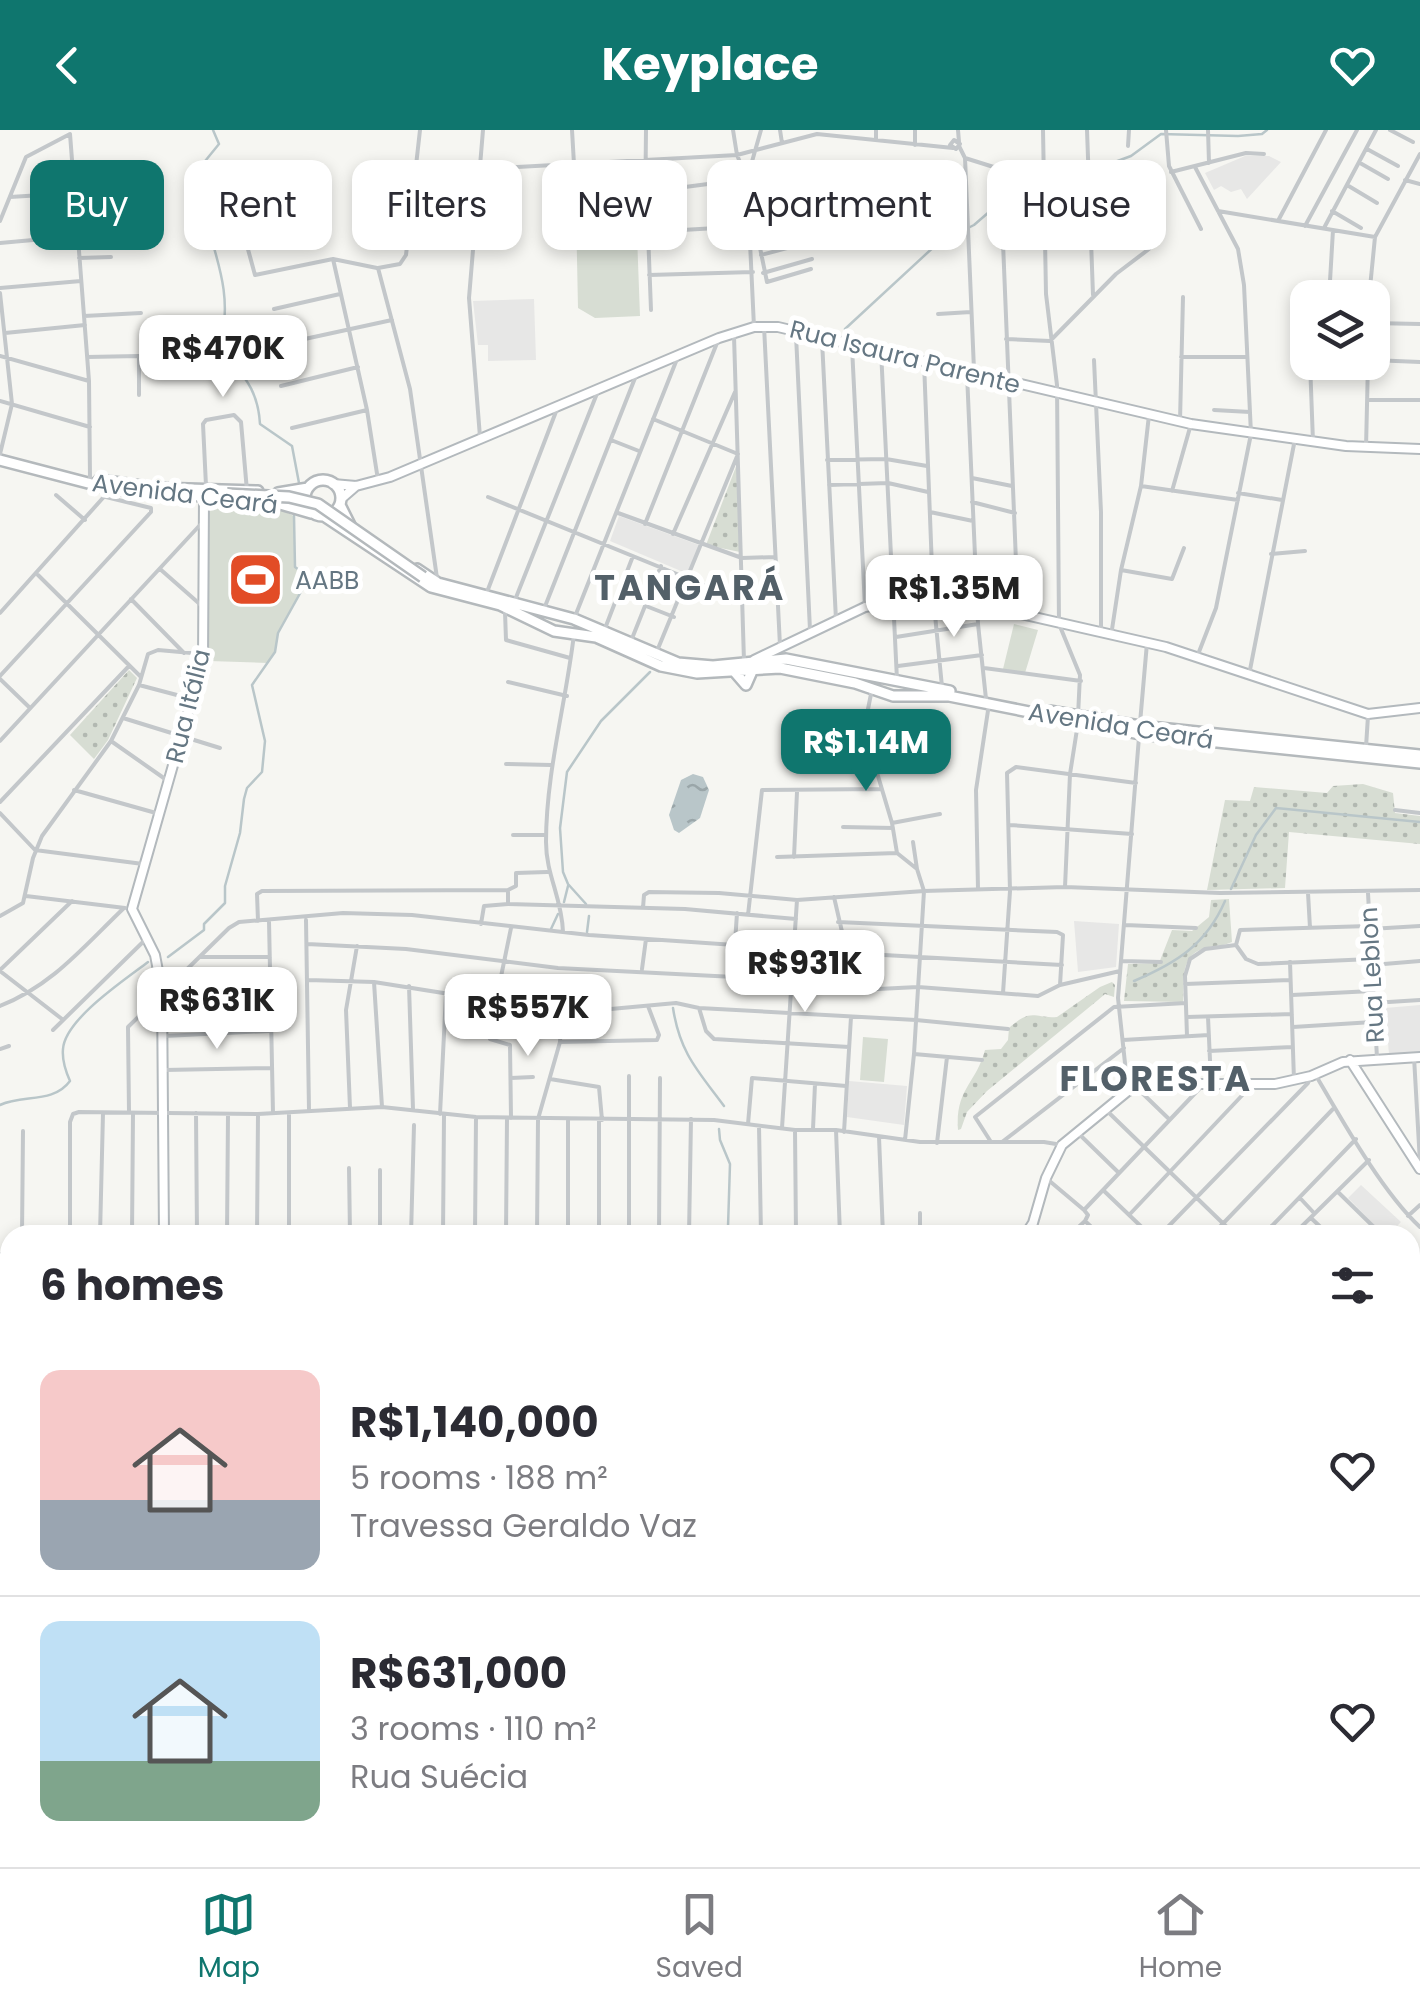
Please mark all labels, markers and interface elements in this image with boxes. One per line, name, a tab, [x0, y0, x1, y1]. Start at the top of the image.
text: Keyplace	[602, 33, 818, 96]
icon: back	[40, 38, 95, 93]
icon: heart	[1325, 38, 1380, 93]
chip: Buy	[30, 160, 164, 250]
chip: Rent	[184, 160, 332, 250]
chip: Filters	[352, 160, 522, 250]
chip: New	[542, 160, 687, 250]
chip: Apartment	[707, 160, 967, 250]
chip: House	[987, 160, 1166, 250]
map controls	[1290, 280, 1390, 380]
button: layers	[1290, 280, 1390, 380]
street label: Rua Isaura Parente	[786, 311, 1024, 403]
pin: R$470K	[142, 315, 304, 400]
text: R$470K	[161, 325, 285, 370]
street label: Avenida Ceará	[90, 465, 280, 523]
sports icon: AABB	[226, 550, 286, 610]
pin: R$1.35M	[862, 555, 1046, 640]
place label: AABB	[295, 563, 359, 598]
district label: TANGARÁ	[594, 563, 786, 612]
text: R$1.35M	[888, 565, 1020, 610]
street label: Rua Itália	[157, 645, 219, 767]
street label: Avenida Ceará	[1026, 694, 1216, 758]
pin: R$1.14M	[774, 709, 958, 794]
text: R$1.14M	[803, 719, 929, 764]
street label: Rua Leblon	[1351, 906, 1393, 1044]
pin: R$931K	[724, 930, 886, 1015]
text: R$931K	[747, 940, 863, 985]
pin: R$631K	[136, 967, 298, 1052]
pin: R$557K	[447, 974, 609, 1059]
text: R$631K	[159, 977, 275, 1022]
text: R$557K	[467, 984, 589, 1029]
district label: FLORESTA	[1059, 1054, 1253, 1103]
text: 6 homes	[40, 1256, 225, 1315]
icon: filters	[1325, 1258, 1380, 1313]
text: R$1,140,000	[350, 1393, 599, 1452]
icon: home	[120, 1410, 240, 1530]
icon: heart	[1325, 1443, 1380, 1498]
text: 5 rooms · 188 m²	[350, 1455, 608, 1500]
text: Travessa Geraldo Vaz	[350, 1503, 697, 1548]
text: R$631,000	[350, 1644, 567, 1703]
icon: home	[120, 1661, 240, 1781]
icon: heart	[1325, 1694, 1380, 1749]
text: 3 rooms · 110 m²	[350, 1706, 596, 1751]
text: Rua Suécia	[350, 1754, 528, 1799]
tab: Map	[198, 1887, 260, 1989]
tab: Saved	[656, 1887, 743, 1989]
tab: Home	[1139, 1887, 1222, 1989]

